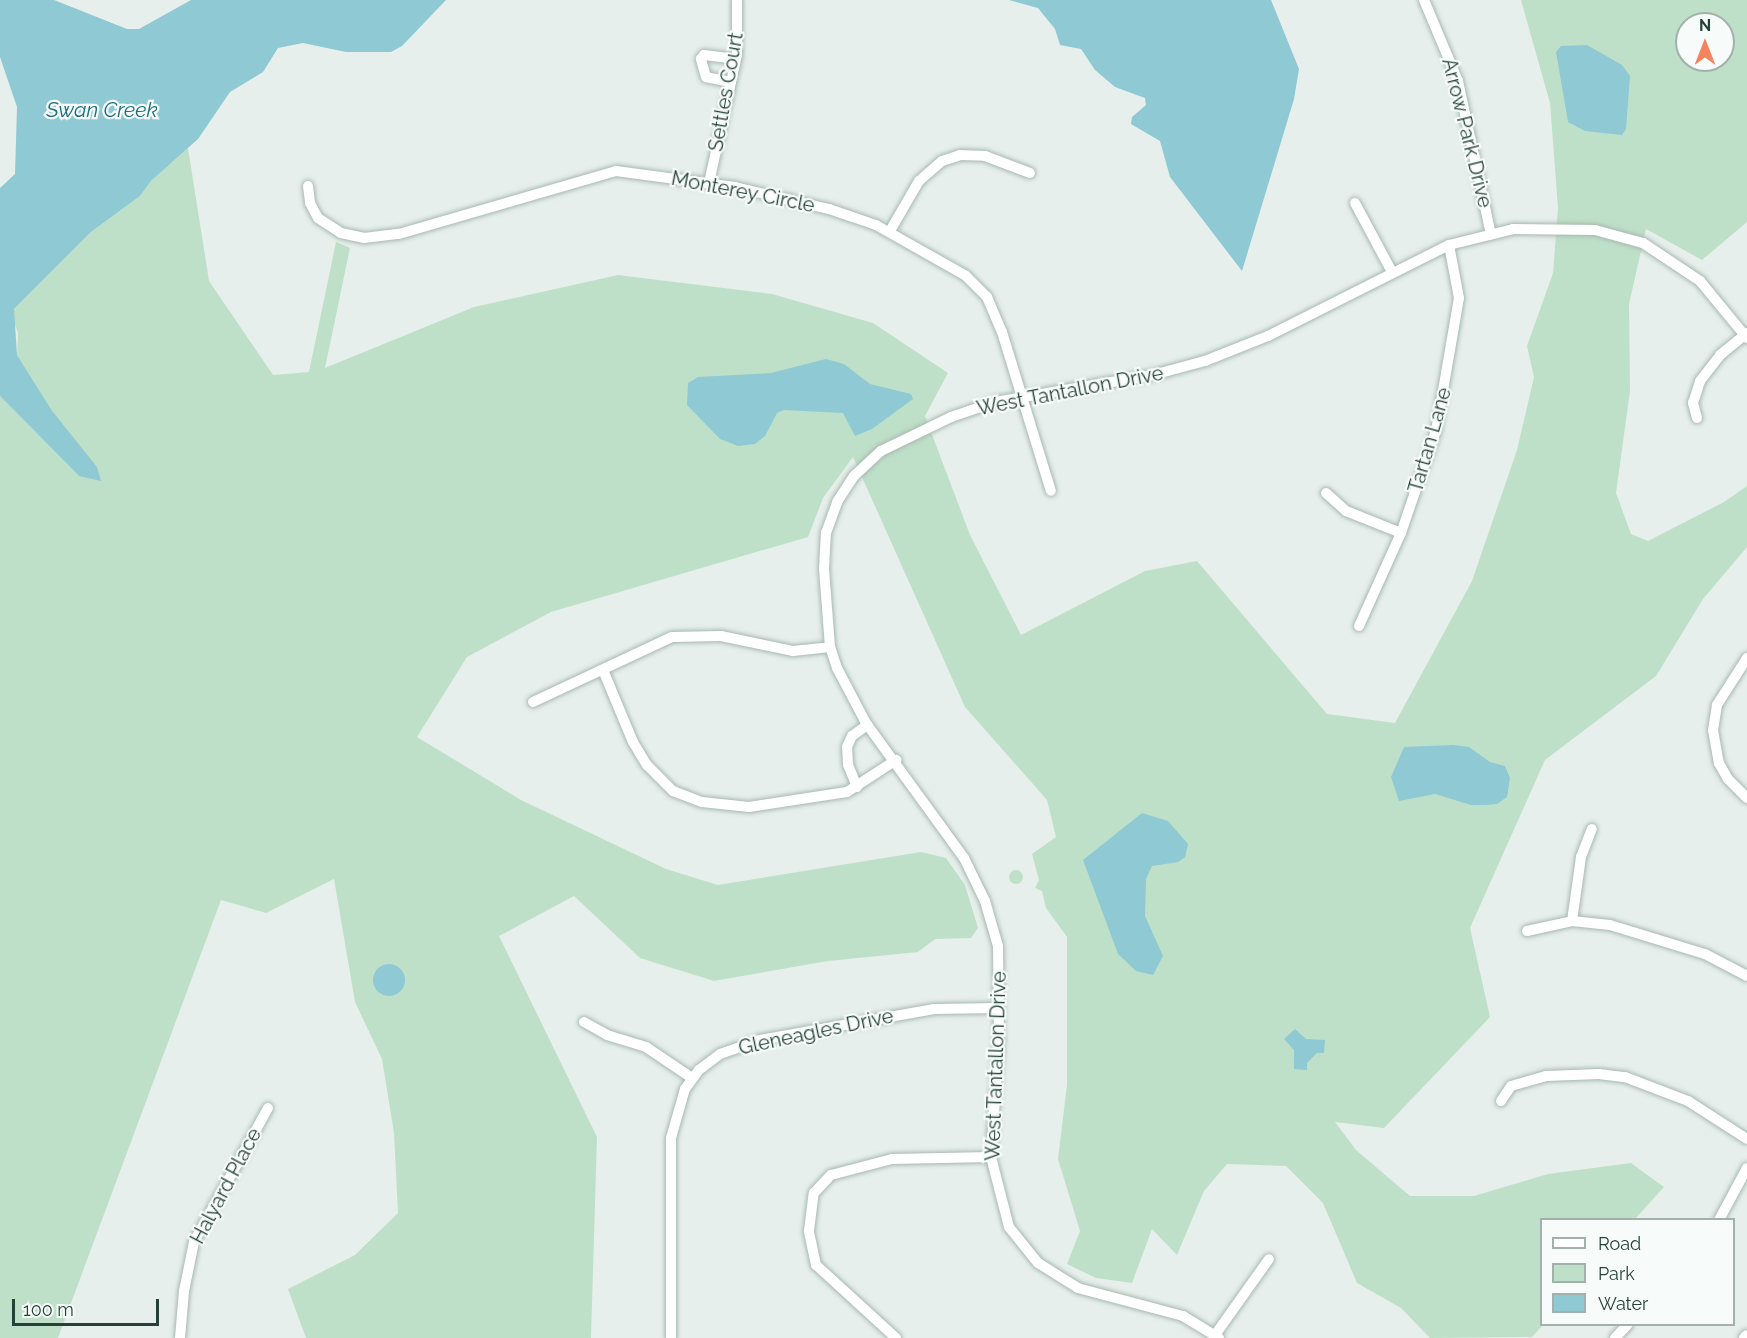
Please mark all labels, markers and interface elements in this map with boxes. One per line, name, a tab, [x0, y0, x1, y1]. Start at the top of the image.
north arrow	[1675, 12, 1735, 72]
text: N	[1699, 16, 1711, 35]
street label: Settles Court	[704, 31, 748, 153]
street label: Arrow Park Drive	[1437, 55, 1497, 211]
water label: Swan Creek	[46, 97, 158, 123]
street label: Monterey Circle	[669, 166, 817, 218]
street label: West Tantallon Drive	[974, 361, 1166, 421]
street label: Tartan Lane	[1404, 385, 1456, 495]
street label: West Tantallon Drive	[981, 971, 1011, 1161]
street label: Gleneagles Drive	[736, 1004, 896, 1060]
street label: Halyard Place	[185, 1124, 267, 1248]
legend	[1540, 1218, 1735, 1326]
text: Road	[1598, 1233, 1641, 1254]
text: Park	[1598, 1263, 1635, 1284]
scale bar	[15, 1287, 162, 1325]
text: Water	[1598, 1293, 1648, 1314]
text: 100 m	[23, 1299, 74, 1320]

